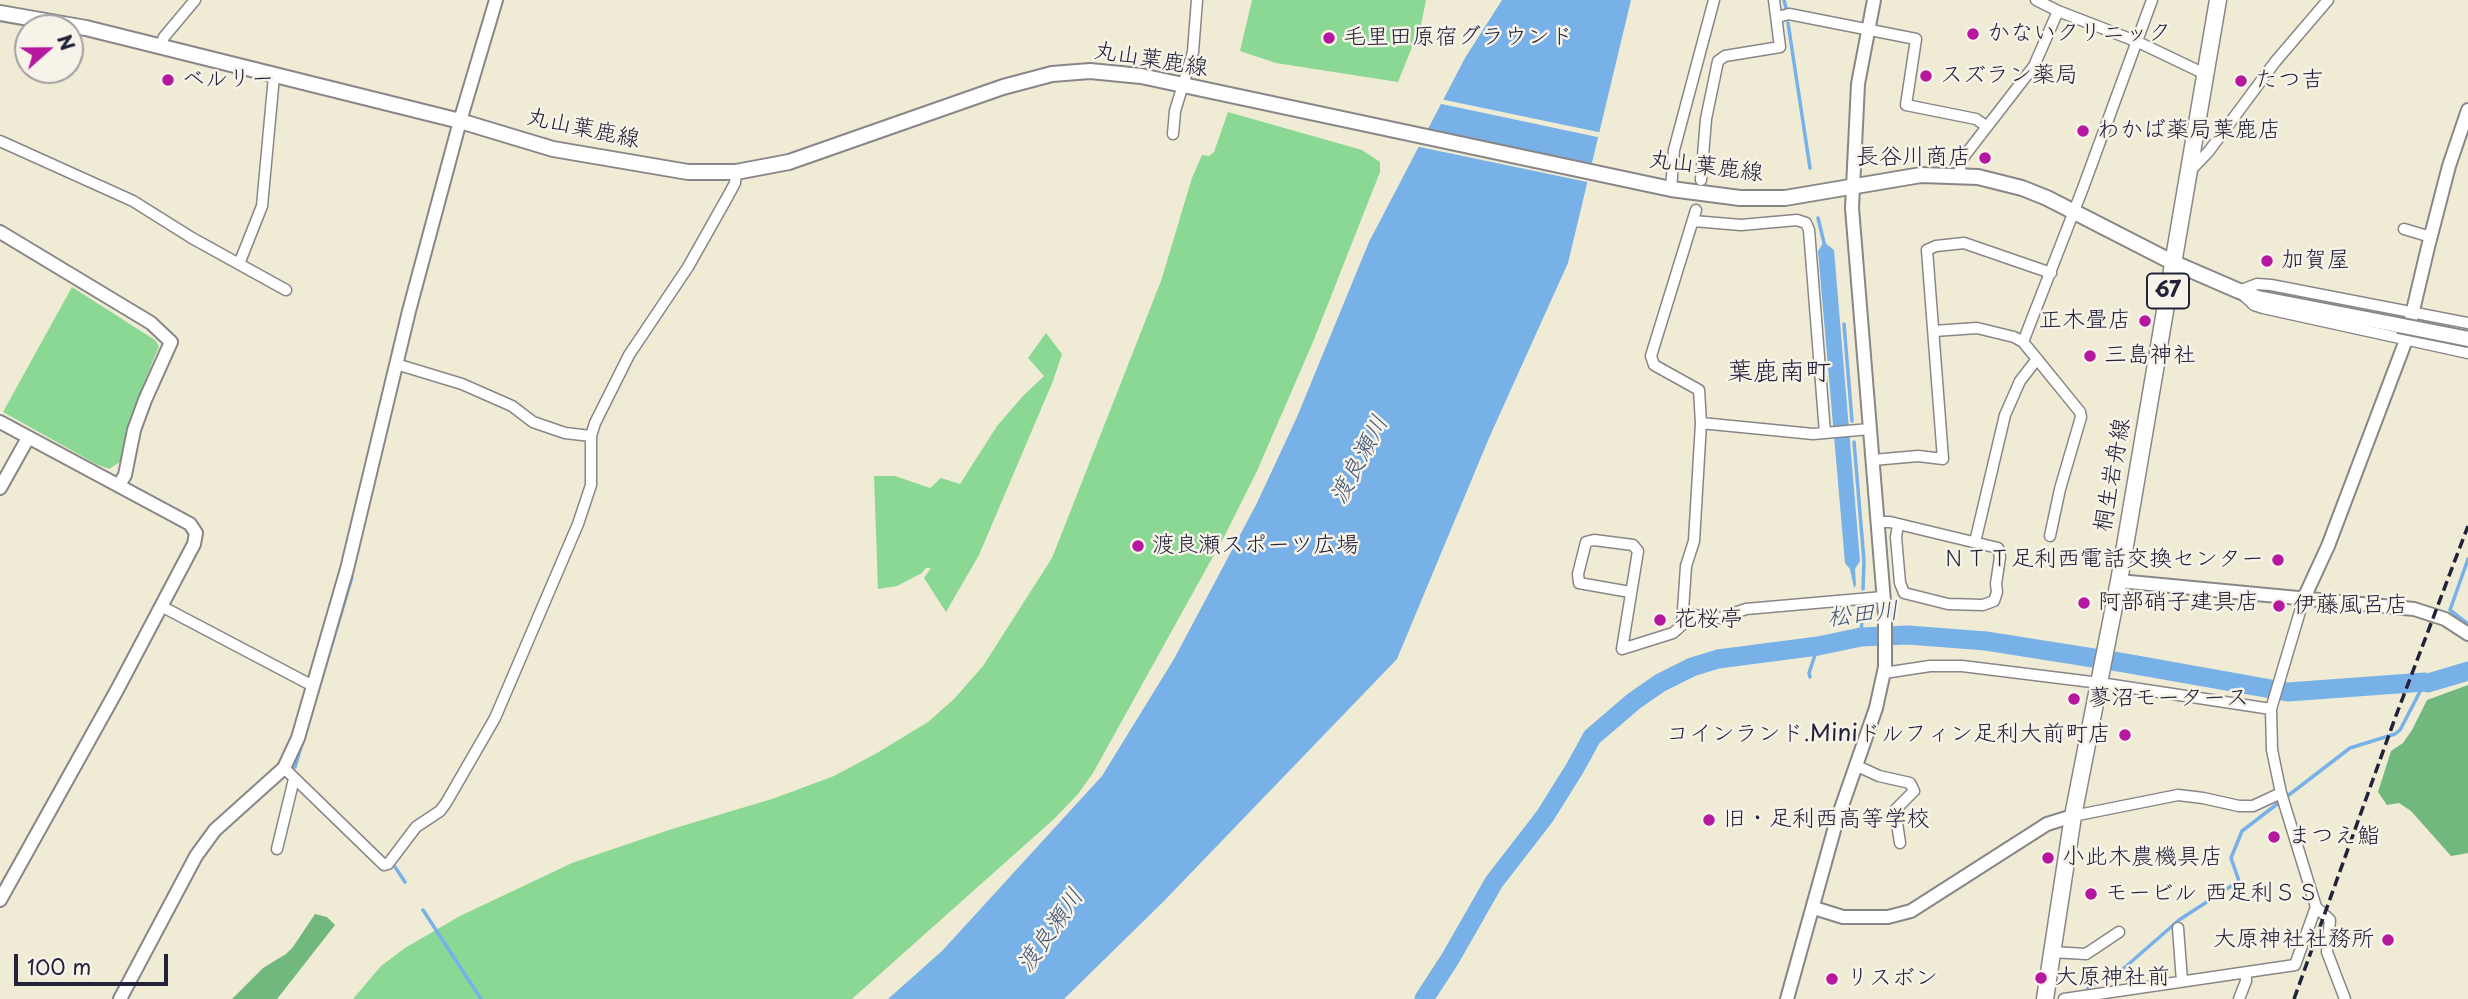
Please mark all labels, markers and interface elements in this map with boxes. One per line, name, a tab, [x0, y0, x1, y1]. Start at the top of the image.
north arrow	[14, 14, 84, 84]
place label: かないクリニック	[1987, 20, 2171, 48]
place label: 毛里田原宿グラウンド	[1343, 24, 1573, 52]
marker: かないクリニック	[1965, 26, 1981, 42]
text: N	[51, 30, 83, 54]
marker: 毛里田原宿グラウンド	[1321, 30, 1337, 46]
street label: 丸山葉鹿線	[1092, 37, 1210, 83]
place label: スズラン薬局	[1940, 62, 2078, 90]
place label: ベルリー	[182, 66, 274, 94]
place label: たつ吉	[2255, 67, 2324, 95]
marker: スズラン薬局	[1918, 68, 1934, 84]
marker: ベルリー	[160, 72, 176, 88]
marker: たつ吉	[2233, 73, 2249, 89]
street label: 丸山葉鹿線	[524, 104, 642, 154]
place label: わかば薬局葉鹿店	[2097, 117, 2281, 145]
marker: わかば薬局葉鹿店	[2075, 123, 2091, 139]
place label: 長谷川商店	[1856, 144, 1971, 172]
street label: 丸山葉鹿線	[1647, 146, 1765, 188]
marker: 長谷川商店	[1977, 150, 1993, 166]
place label: 加賀屋	[2281, 247, 2350, 275]
marker: 加賀屋	[2259, 253, 2275, 269]
road number: 67	[2147, 274, 2189, 308]
place label: 正木畳店	[2039, 307, 2131, 335]
marker: 正木畳店	[2137, 313, 2153, 329]
place label: 三島神社	[2104, 342, 2196, 370]
marker: 三島神社	[2082, 348, 2098, 364]
district label: 葉鹿南町	[1727, 357, 1831, 389]
water label: 渡良瀬川	[1325, 411, 1395, 509]
street label: 桐生岩舟線	[2089, 416, 2137, 534]
place label: 渡良瀬スポーツ広場	[1152, 532, 1359, 560]
marker: 渡良瀬スポーツ広場	[1130, 538, 1146, 554]
place label: ＮＴＴ足利西電話交換センター	[1942, 546, 2264, 574]
marker: ＮＴＴ足利西電話交換センター	[2270, 552, 2286, 568]
place label: 阿部硝子建具店	[2098, 589, 2259, 617]
place label: 伊藤風呂店	[2293, 592, 2408, 620]
marker: 阿部硝子建具店	[2076, 595, 2092, 611]
water label: 松田川	[1826, 597, 1900, 633]
marker: 伊藤風呂店	[2271, 598, 2287, 614]
place label: 花桜亭	[1674, 606, 1743, 634]
marker: 花桜亭	[1652, 612, 1668, 628]
place label: 蓼沼モータース	[2088, 685, 2249, 713]
marker: 蓼沼モータース	[2066, 691, 2082, 707]
place label: コインランド.Miniドルフィン足利大前町店	[1666, 721, 2111, 749]
marker: コインランド.Miniドルフィン足利大前町店	[2117, 727, 2133, 743]
place label: 旧・足利西高等学校	[1723, 806, 1930, 834]
marker: 旧・足利西高等学校	[1701, 812, 1717, 828]
place label: まつえ鮨	[2288, 823, 2380, 851]
marker: まつえ鮨	[2266, 829, 2282, 845]
place label: 小此木農機具店	[2062, 844, 2223, 872]
marker: 小此木農機具店	[2040, 850, 2056, 866]
place label: モービル 西足利ＳＳ	[2105, 880, 2319, 908]
water label: 渡良瀬川	[1012, 883, 1090, 979]
marker: モービル 西足利ＳＳ	[2083, 886, 2099, 902]
place label: 大原神社社務所	[2213, 926, 2374, 954]
marker: 大原神社社務所	[2380, 932, 2396, 948]
scale bar	[18, 940, 172, 984]
text: 100 m	[27, 950, 91, 982]
place label: 大原神社前	[2055, 964, 2170, 992]
place label: リスボン	[1846, 965, 1938, 993]
marker: 大原神社前	[2033, 970, 2049, 986]
marker: リスボン	[1824, 971, 1840, 987]

